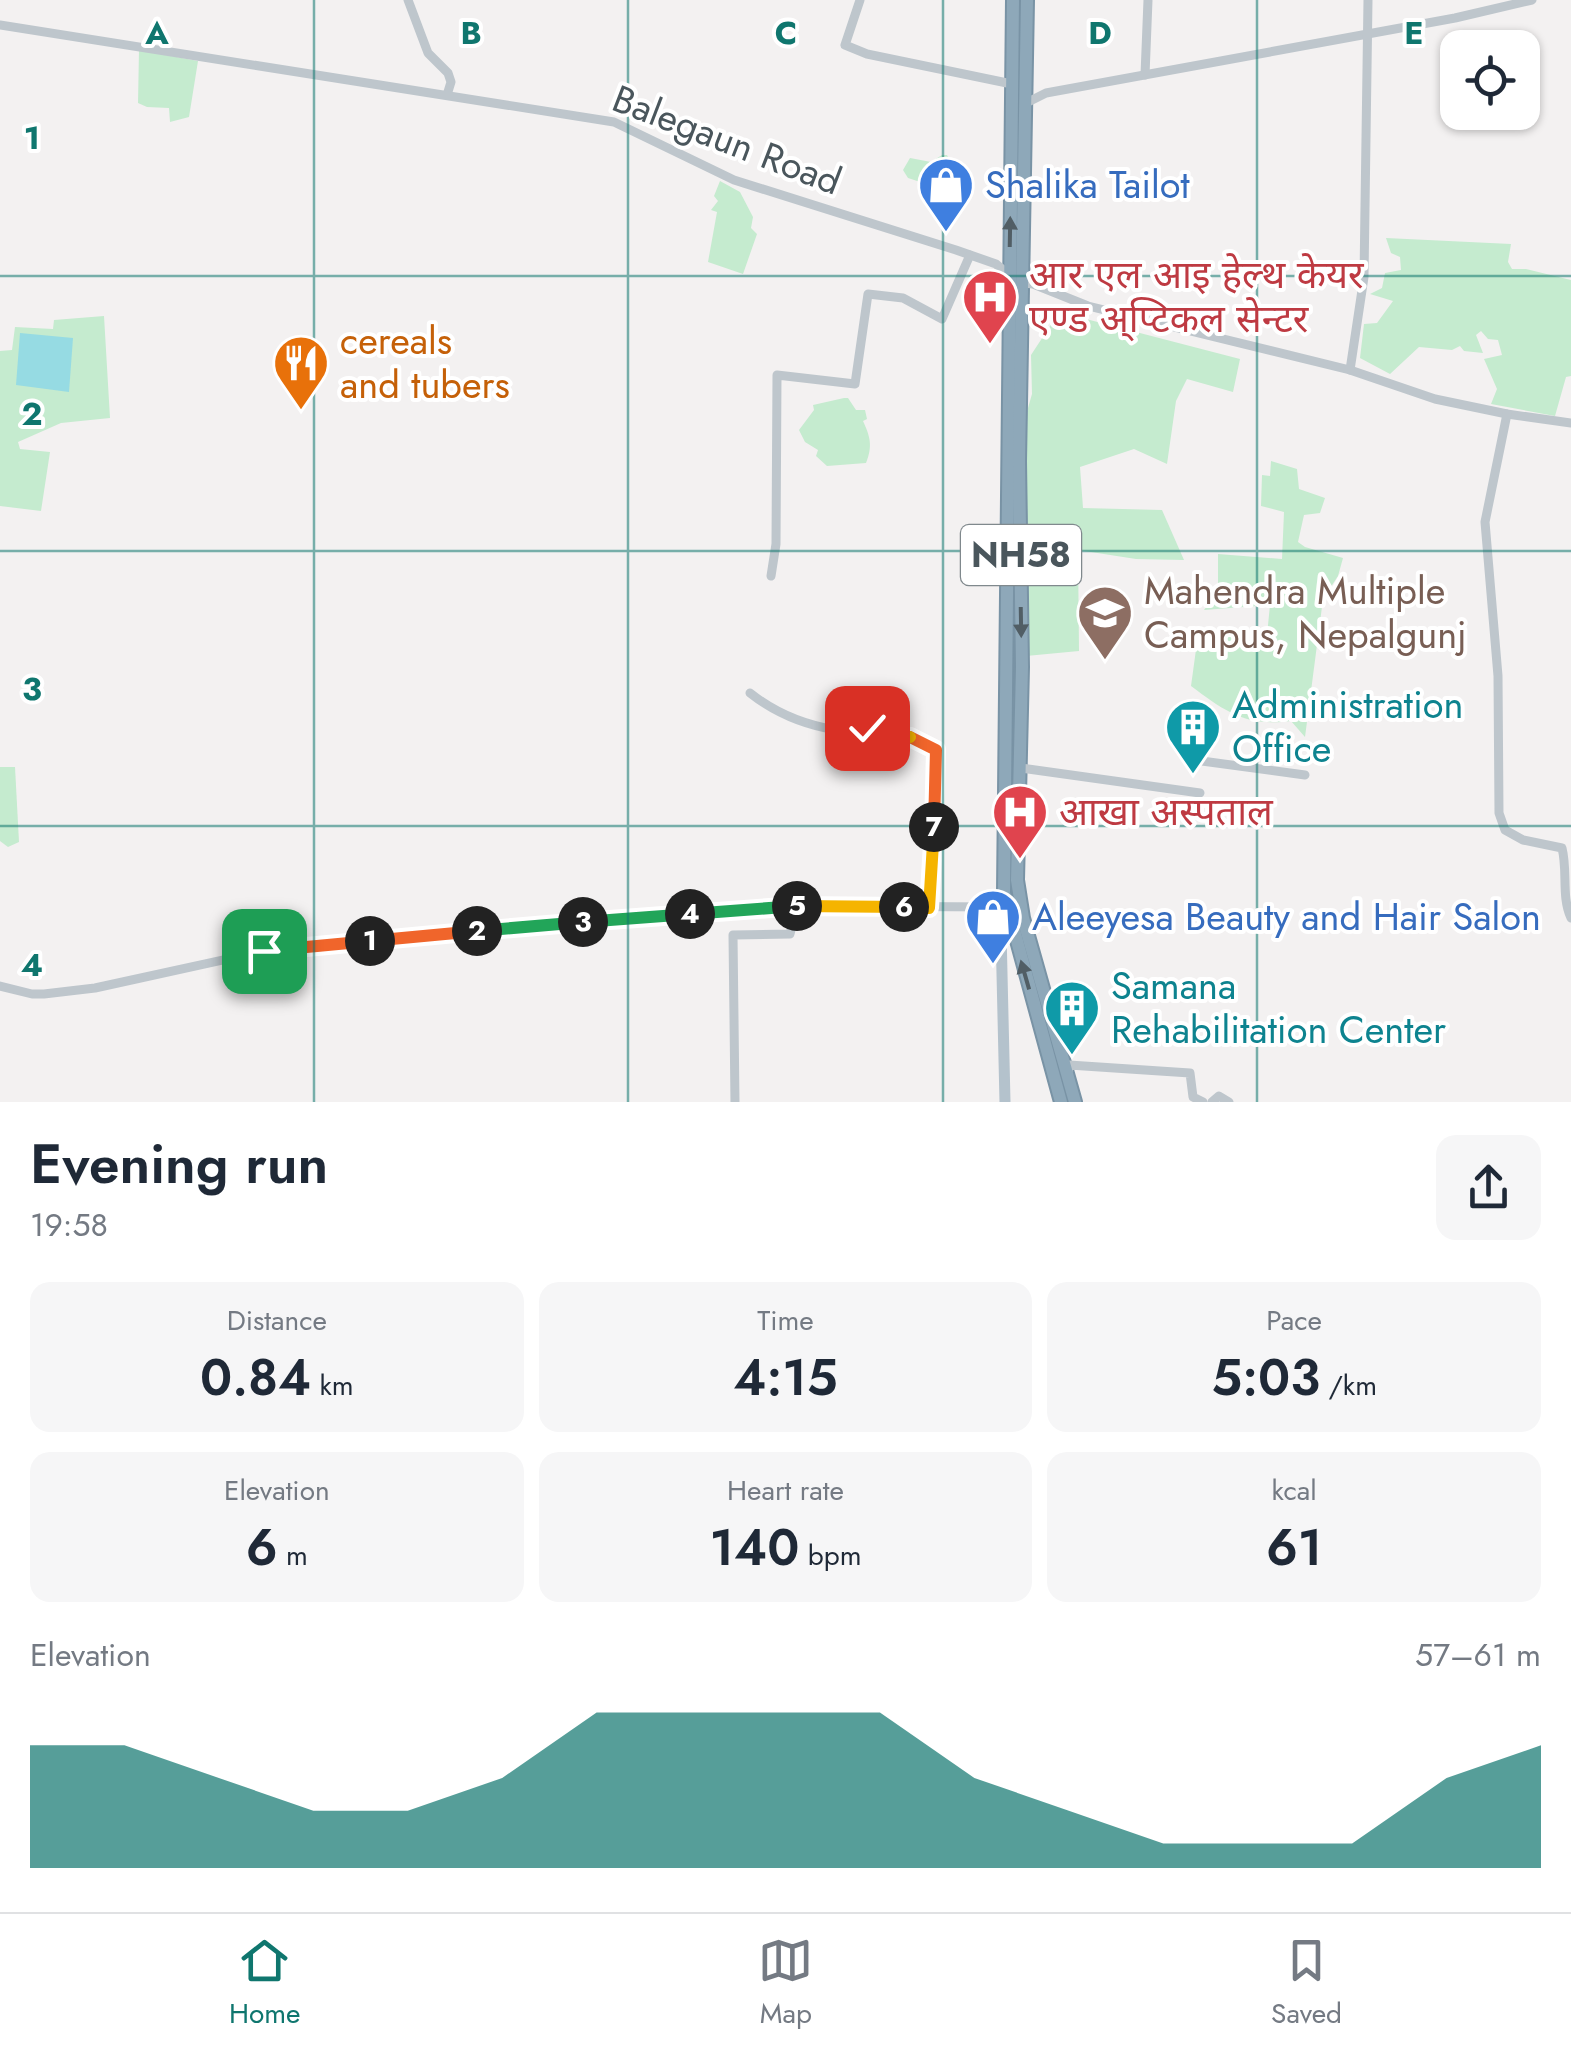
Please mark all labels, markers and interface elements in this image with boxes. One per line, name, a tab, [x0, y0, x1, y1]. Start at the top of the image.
text: A	[144, 10, 169, 56]
text: B	[460, 10, 482, 56]
text: C	[775, 10, 797, 56]
text: D	[1088, 10, 1112, 56]
text: E	[1404, 10, 1424, 56]
map controls	[1440, 30, 1540, 130]
button: locate	[1440, 30, 1540, 130]
street label: Balegaun Road	[605, 71, 850, 208]
text: 1	[24, 115, 40, 161]
shop icon: Shalika Tailot	[916, 155, 976, 234]
place label: Shalika Tailot	[985, 157, 1190, 212]
one-way arrow	[1002, 216, 1018, 248]
place label: आर एल आइ हेल्थ केयर एण्ड अ्प्टिकल सेन्टर	[1029, 247, 1365, 346]
hospital icon: आर एल आइ हेल्थ केयर एण्ड अ्प्टिकल सेन्टर	[960, 267, 1020, 346]
place label: cereals and tubers	[340, 313, 510, 412]
restaurant icon: cereals and tubers	[271, 333, 331, 412]
text: 2	[22, 391, 43, 437]
road number: NH58	[961, 525, 1081, 585]
place label: Mahendra Multiple Campus, Nepalgunj	[1144, 563, 1467, 662]
school or university icon: Mahendra Multiple Campus, Nepalgunj	[1075, 583, 1135, 662]
one-way arrow	[1013, 607, 1029, 639]
text: 3	[22, 666, 42, 712]
place label: Administration Office	[1232, 677, 1464, 776]
pin	[825, 686, 910, 771]
building icon: Administration Office	[1163, 697, 1223, 776]
icon: check	[840, 701, 895, 756]
hospital icon: आखा अस्पताल	[990, 782, 1050, 861]
place label: आखा अस्पताल	[1059, 784, 1274, 839]
pin: 7	[909, 802, 959, 852]
text: 7	[926, 806, 942, 847]
pin: 5	[772, 881, 822, 931]
pin: 6	[879, 882, 929, 932]
text: 5	[788, 885, 806, 926]
text: 6	[895, 886, 913, 927]
shop icon: Aleeyesa Beauty and Hair Salon	[963, 887, 1023, 966]
pin: 4	[665, 889, 715, 939]
place label: Aleeyesa Beauty and Hair Salon	[1032, 889, 1541, 944]
text: 4	[680, 893, 700, 934]
pin: 3	[558, 897, 608, 947]
text: 3	[574, 901, 592, 942]
pin: 2	[452, 906, 502, 956]
pin	[222, 909, 307, 994]
text: 2	[468, 910, 486, 951]
pin: 1	[345, 916, 395, 966]
text: 1	[363, 920, 377, 961]
icon: arrive	[237, 924, 292, 979]
text: 4	[21, 942, 43, 988]
place label: Samana Rehabilitation Center	[1111, 958, 1446, 1057]
one-way arrow	[1017, 959, 1032, 989]
building icon: Samana Rehabilitation Center	[1042, 978, 1102, 1057]
text: Evening run	[30, 1124, 328, 1204]
button: share	[1436, 1135, 1541, 1240]
text: 19:58	[30, 1202, 108, 1248]
text: Distance	[227, 1300, 327, 1341]
text: Time	[757, 1300, 814, 1341]
text: Pace	[1266, 1300, 1322, 1341]
text: 0.84	[200, 1341, 311, 1414]
text: 4:15	[733, 1341, 838, 1414]
text: 5:03	[1211, 1341, 1320, 1414]
text: km	[311, 1365, 354, 1406]
text: /km	[1320, 1365, 1377, 1406]
text: Elevation	[224, 1470, 330, 1511]
text: Heart rate	[727, 1470, 844, 1511]
text: kcal	[1272, 1470, 1317, 1511]
text: 6	[246, 1511, 278, 1584]
text: 140	[710, 1511, 799, 1584]
text: 61	[1266, 1511, 1322, 1584]
text: m	[278, 1535, 308, 1576]
text: bpm	[799, 1535, 861, 1576]
text: Elevation	[30, 1632, 151, 1678]
text: 57–61 m	[1415, 1632, 1541, 1678]
tab: Home	[229, 1933, 300, 2034]
tab: Map	[758, 1933, 813, 2034]
tab: Saved	[1271, 1933, 1342, 2034]

